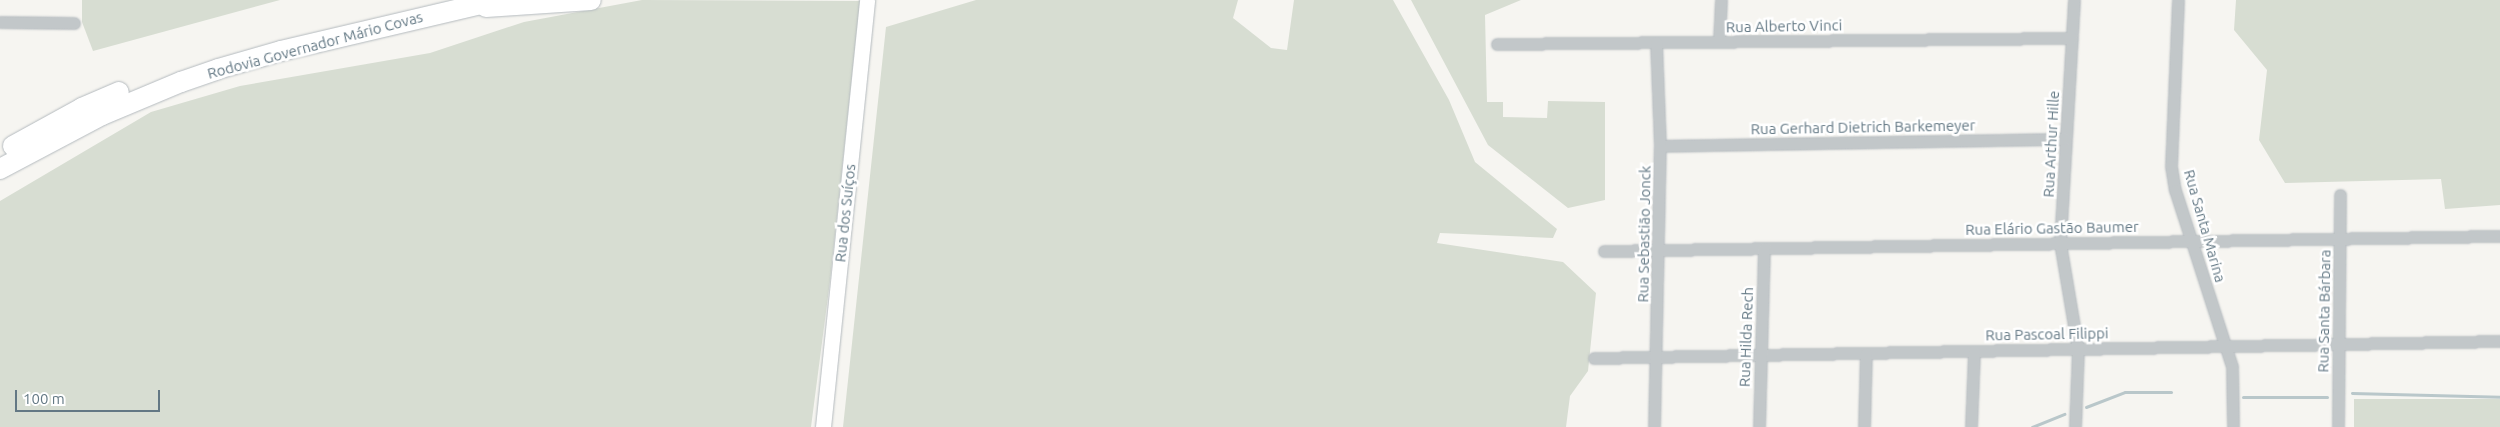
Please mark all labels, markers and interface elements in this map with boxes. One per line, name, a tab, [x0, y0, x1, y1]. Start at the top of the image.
street label: Rodovia Governador Mário Covas	[205, 8, 425, 82]
street label: Rua Alberto Vinci	[1726, 16, 1842, 36]
street label: Rua Arthur Hille	[2039, 90, 2063, 198]
street label: Rua Gerhard Dietrich Barkemeyer	[1750, 116, 1976, 138]
street label: Rua dos Suíços	[831, 163, 859, 263]
street label: Rua Sebastião Jonck	[1634, 165, 1654, 303]
street label: Rua Santa Marina	[2180, 167, 2230, 285]
street label: Rua Elário Gastão Baumer	[1965, 217, 2139, 239]
street label: Rua Santa Bárbara	[2314, 249, 2334, 373]
street label: Rua Hilda Rech	[1735, 287, 1757, 387]
street label: Rua Pascoal Filippi	[1985, 324, 2109, 344]
scale bar	[18, 380, 162, 412]
text: 100 m	[23, 390, 65, 407]

